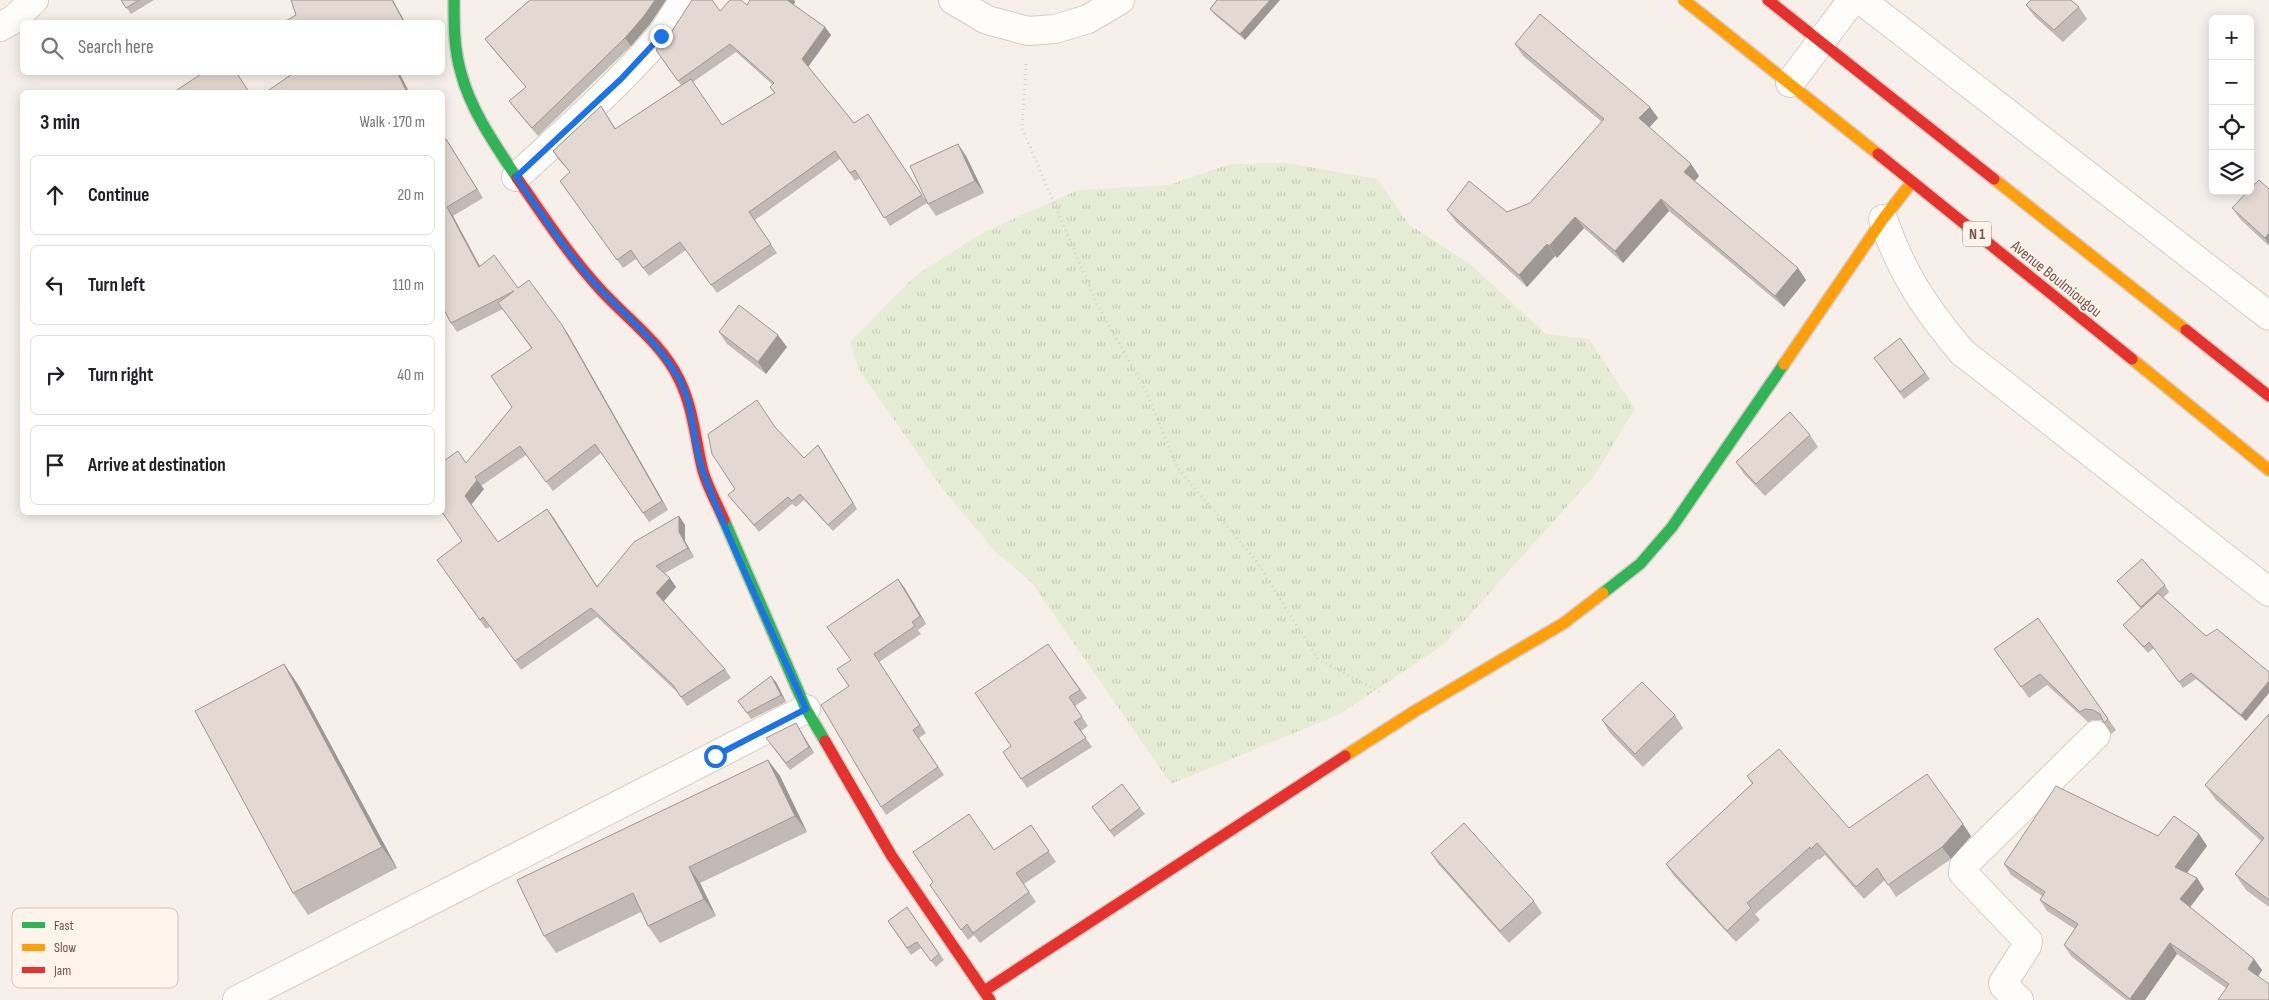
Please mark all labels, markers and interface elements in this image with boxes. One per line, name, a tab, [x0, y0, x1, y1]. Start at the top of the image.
map controls	[2209, 15, 2254, 195]
button: +	[2209, 15, 2254, 60]
search box	[20, 20, 445, 75]
route end	[650, 25, 673, 48]
icon: search	[38, 34, 66, 62]
text: Search here	[78, 36, 154, 59]
button: −	[2209, 60, 2254, 105]
button: locate	[2209, 105, 2254, 150]
text: 3 min	[40, 110, 80, 135]
text: Walk · 170 m	[360, 113, 425, 132]
button: layers	[2209, 150, 2254, 195]
icon: ahead	[41, 181, 69, 209]
text: Continue	[88, 184, 149, 207]
text: 20 m	[397, 186, 424, 205]
road number: N 1	[1963, 222, 1991, 246]
street label: Avenue Boulmiougou	[2006, 236, 2105, 322]
icon: left	[41, 271, 69, 299]
text: Turn left	[88, 274, 145, 297]
text: 110 m	[393, 276, 424, 295]
icon: right	[41, 361, 69, 389]
text: Turn right	[88, 364, 153, 387]
text: 40 m	[397, 366, 424, 385]
icon: arrive	[41, 451, 69, 479]
text: Arrive at destination	[88, 454, 226, 477]
route start	[704, 745, 727, 768]
legend	[12, 908, 178, 988]
text: Fast	[54, 917, 74, 934]
text: Slow	[54, 939, 76, 956]
text: Jam	[53, 962, 71, 979]

